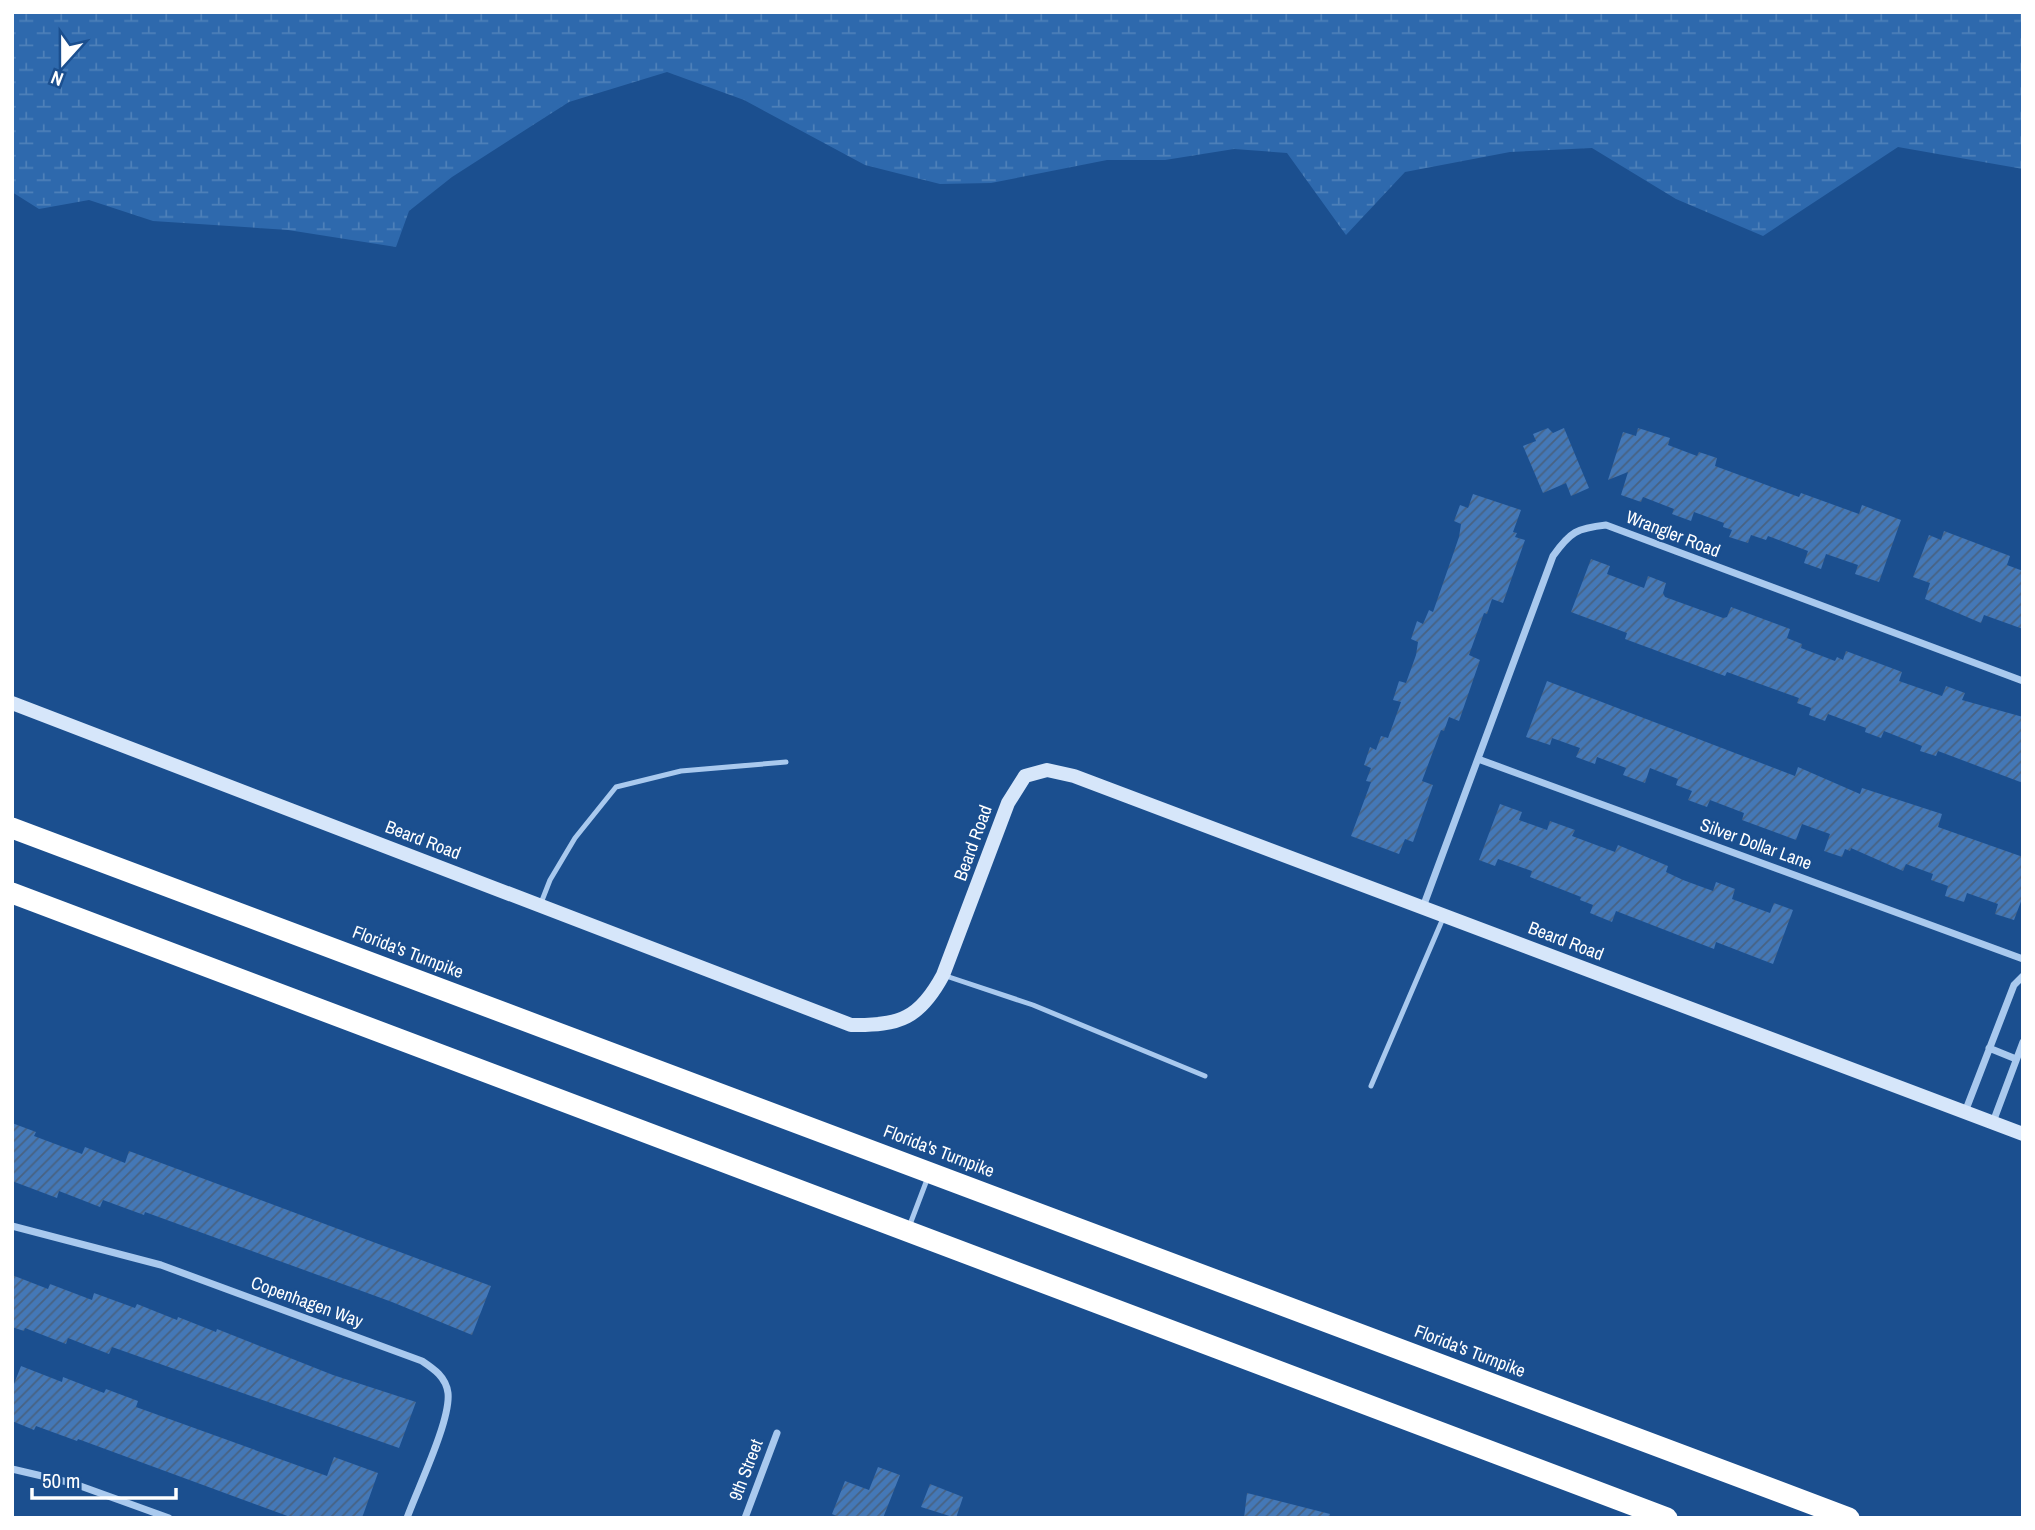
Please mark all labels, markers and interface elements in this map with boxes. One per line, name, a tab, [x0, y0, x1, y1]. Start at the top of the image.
north arrow	[28, 28, 98, 98]
text: N	[47, 65, 67, 93]
street label: Wrangler Road	[1622, 504, 1724, 563]
street label: Beard Road	[947, 802, 998, 884]
street label: Silver Dollar Lane	[1697, 812, 1816, 875]
street label: Beard Road	[382, 814, 464, 865]
street label: Beard Road	[1525, 915, 1607, 966]
street label: Florida's Turnpike	[349, 919, 467, 984]
street label: Florida's Turnpike	[880, 1118, 998, 1183]
street label: Copenhagen Way	[248, 1270, 367, 1334]
street label: Florida's Turnpike	[1411, 1318, 1529, 1383]
street label: 9th Street	[722, 1435, 769, 1504]
scale bar	[32, 1456, 175, 1500]
text: 50 m	[42, 1466, 80, 1495]

